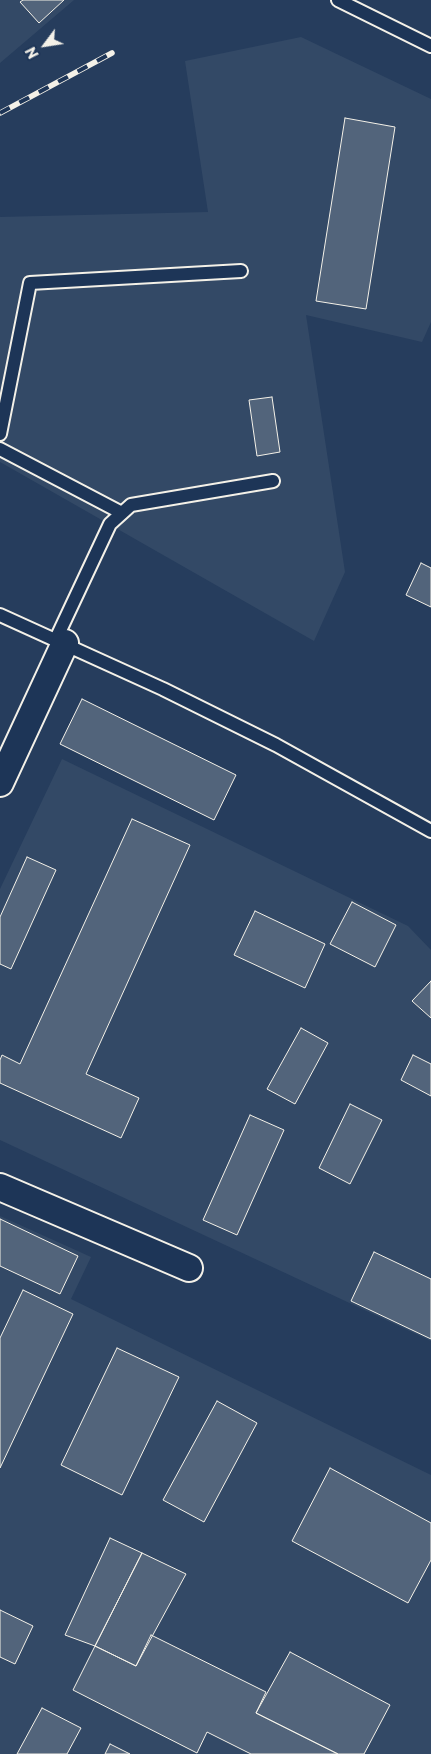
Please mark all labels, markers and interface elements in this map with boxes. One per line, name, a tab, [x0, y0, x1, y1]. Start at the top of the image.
north arrow	[20, 20, 70, 70]
text: N	[20, 43, 44, 63]

